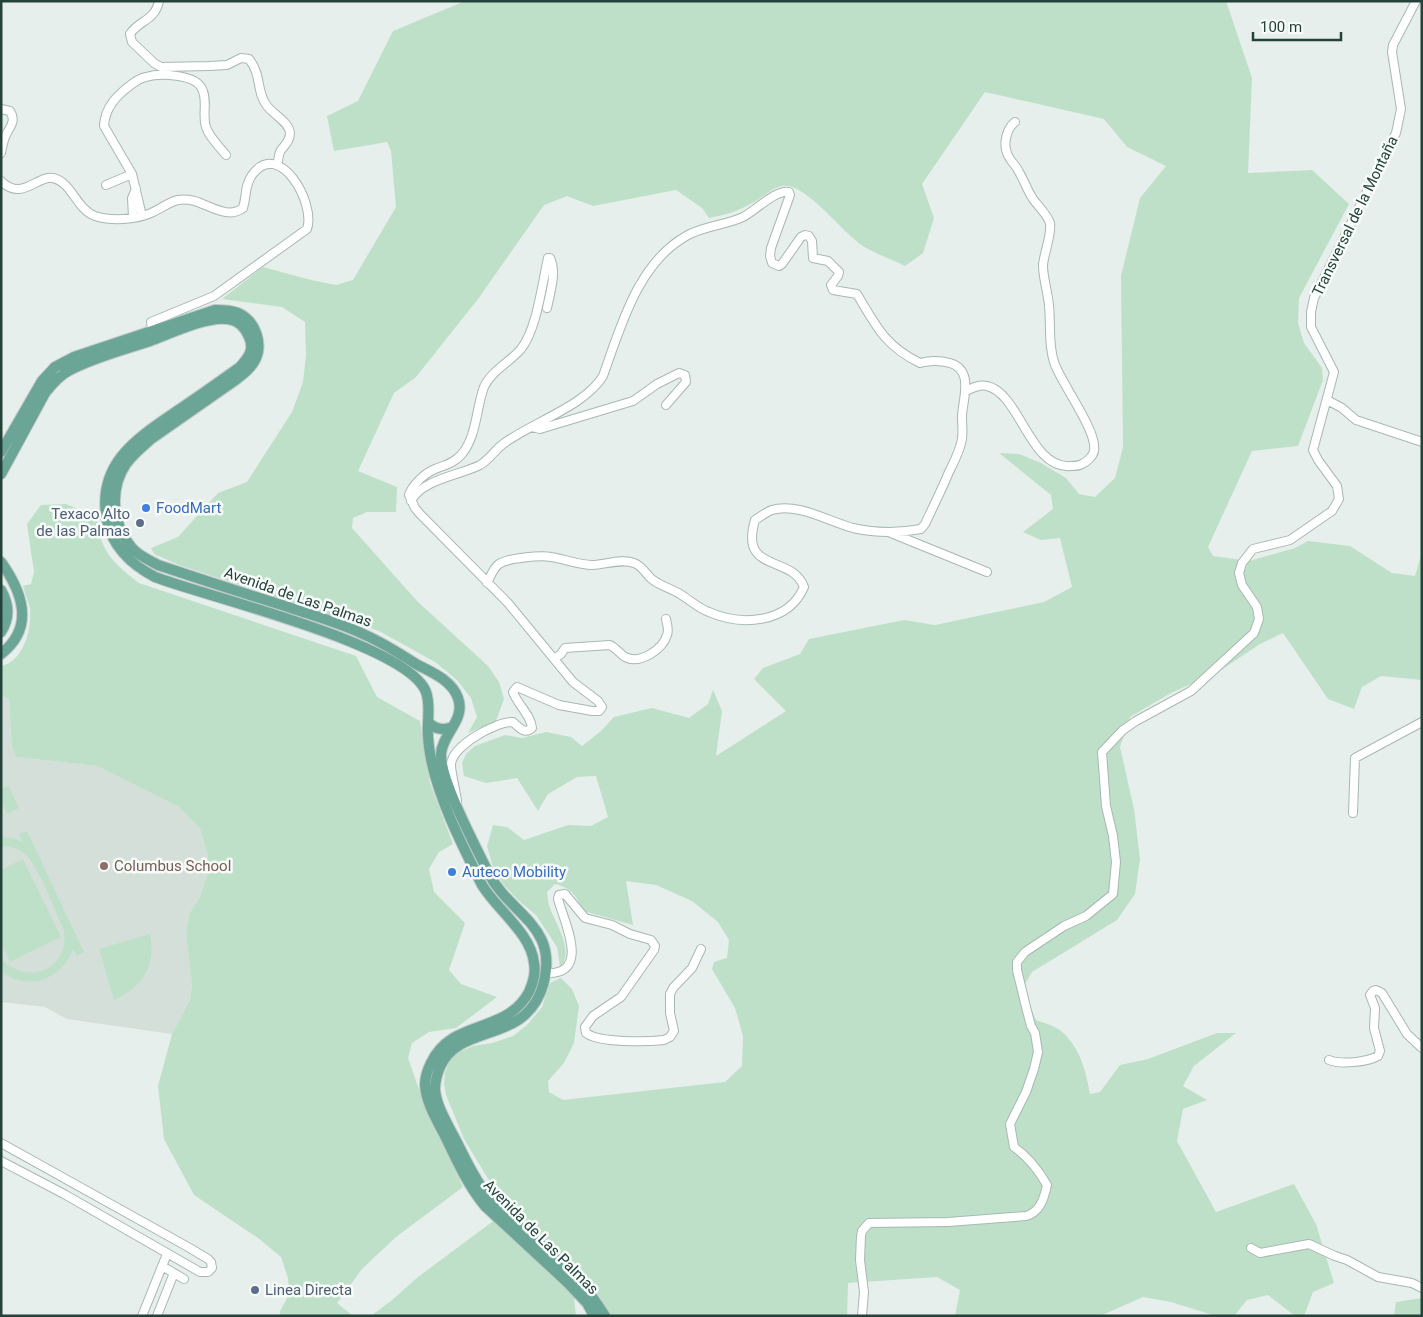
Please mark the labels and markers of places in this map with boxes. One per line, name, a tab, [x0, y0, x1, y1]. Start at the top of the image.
place label: FoodMart	[156, 499, 221, 517]
marker: FoodMart	[140, 502, 152, 514]
place label: Texaco Alto de las Palmas	[36, 505, 130, 540]
marker: Texaco Alto de las Palmas	[134, 517, 146, 529]
place label: Columbus School	[114, 857, 231, 875]
marker: Columbus School	[98, 860, 110, 872]
place label: Auteco Mobility	[462, 863, 566, 881]
marker: Auteco Mobility	[446, 866, 458, 878]
place label: Linea Directa	[265, 1281, 352, 1299]
marker: Linea Directa	[249, 1284, 261, 1296]

